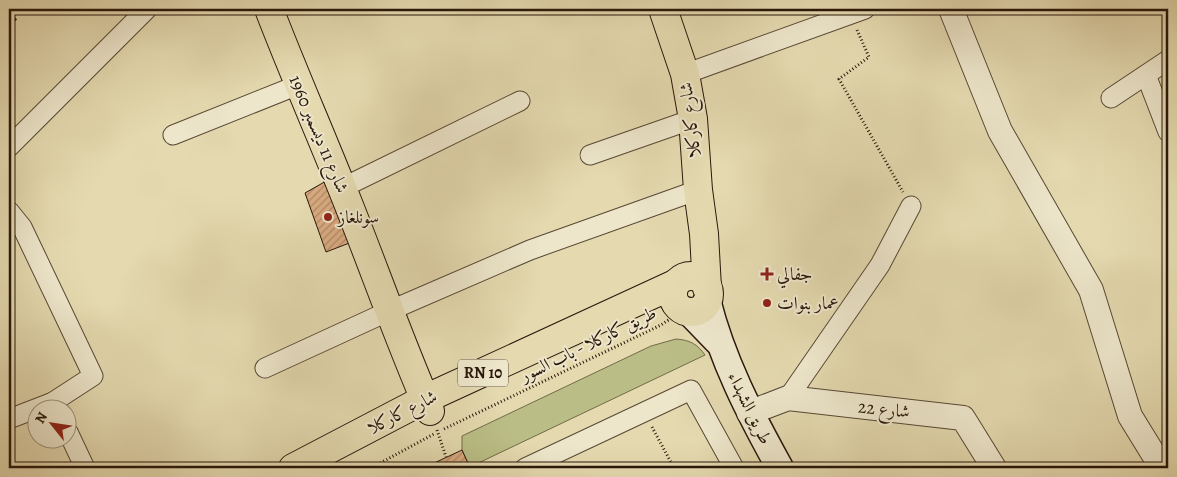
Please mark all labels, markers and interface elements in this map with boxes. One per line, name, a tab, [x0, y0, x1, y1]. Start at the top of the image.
street label: شارع 11 ديسمبر 1960	[281, 71, 355, 198]
street label: شارع كاركلا	[673, 81, 710, 159]
place label: سونلغاز	[336, 205, 379, 229]
marker: سونلغاز	[322, 211, 334, 223]
place label: جفالي	[777, 262, 813, 289]
marker: جفالي	[761, 268, 773, 280]
place label: عمار بنوات	[777, 291, 839, 315]
marker: عمار بنوات	[761, 297, 773, 309]
street label: طريق كاركلا - باب السور	[514, 301, 660, 388]
road number: RN 10	[458, 359, 508, 386]
street label: طريق الشهداء	[722, 368, 778, 448]
street label: شارع كاركلا	[363, 384, 443, 443]
street label: شارع 22	[857, 394, 911, 427]
north arrow	[28, 400, 78, 450]
text: N	[30, 409, 52, 427]

